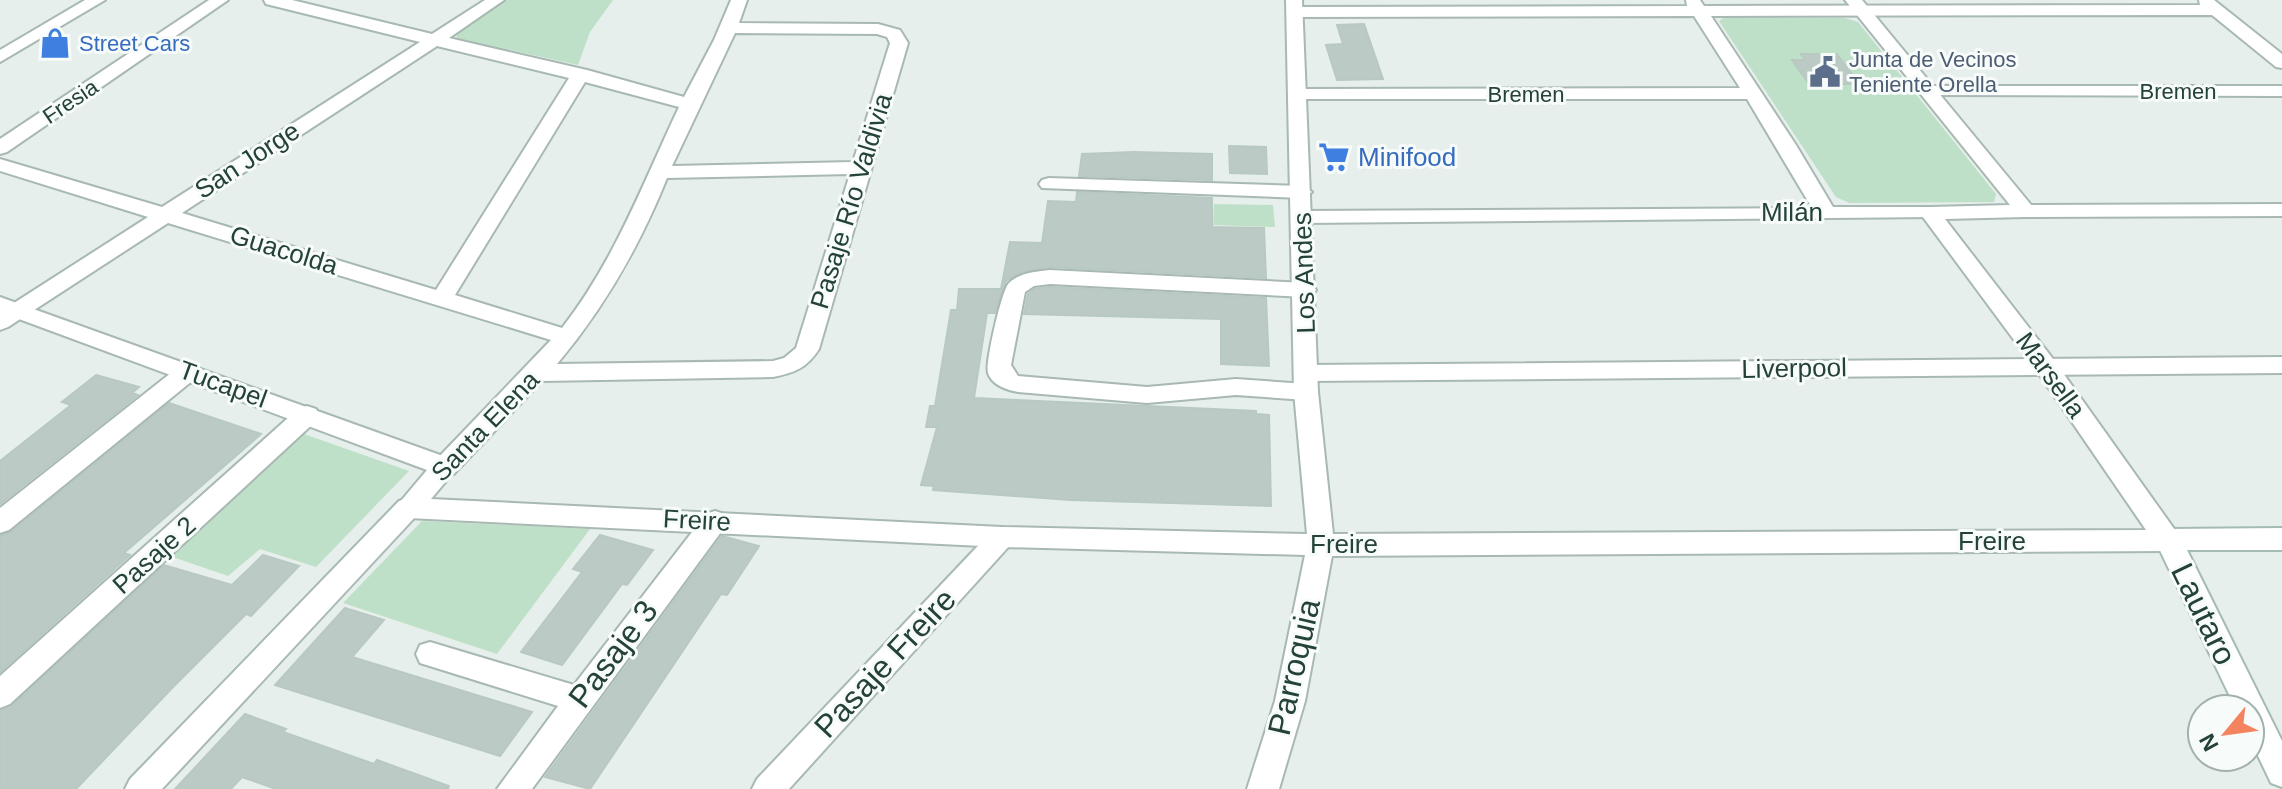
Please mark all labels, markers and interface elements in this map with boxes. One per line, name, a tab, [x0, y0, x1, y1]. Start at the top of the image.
shop icon: Street Cars	[38, 26, 72, 60]
place label: Street Cars	[79, 31, 190, 56]
place label: Junta de Vecinos Teniente Orella	[1849, 47, 2017, 97]
public building icon: Junta de Vecinos Teniente Orella	[1808, 55, 1842, 89]
street label: Fresia	[38, 74, 103, 129]
street label: Bremen	[2139, 79, 2217, 104]
street label: Bremen	[1487, 82, 1565, 107]
street label: Pasaje Río Valdivia	[804, 89, 898, 312]
street label: San Jorge	[189, 115, 305, 205]
supermarket icon: Minifood	[1317, 140, 1351, 174]
place label: Minifood	[1358, 142, 1456, 172]
street label: Milán	[1761, 197, 1823, 227]
street label: Los Andes	[1287, 212, 1321, 334]
street label: Guacolda	[226, 219, 342, 281]
street label: Marsella	[2010, 326, 2092, 424]
street label: Liverpool	[1741, 352, 1847, 384]
street label: Tucapel	[175, 354, 271, 414]
street label: Santa Elena	[425, 364, 545, 487]
street label: Freire	[662, 503, 732, 537]
street label: Pasaje 2	[106, 510, 202, 600]
street label: Freire	[1958, 526, 2026, 556]
street label: Freire	[1310, 529, 1378, 559]
street label: Lautaro	[2164, 557, 2244, 671]
street label: Pasaje Freire	[807, 581, 963, 745]
street label: Pasaje 3	[561, 593, 665, 715]
street label: Parroquia	[1261, 595, 1327, 739]
north arrow	[2186, 693, 2266, 773]
text: N	[2194, 729, 2224, 755]

